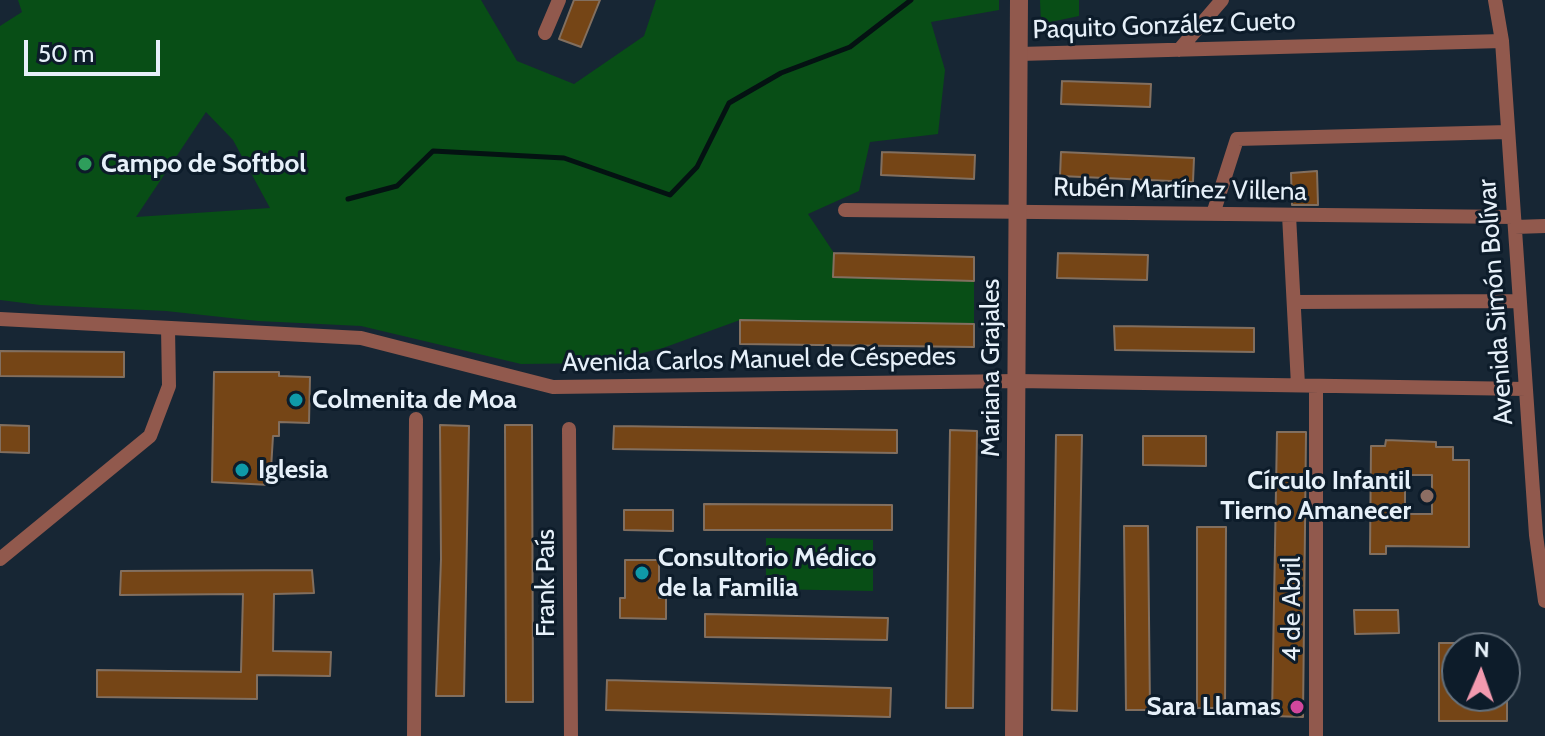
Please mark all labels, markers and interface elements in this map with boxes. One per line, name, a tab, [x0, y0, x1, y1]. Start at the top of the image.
street label: Paquito González Cueto	[1032, 6, 1296, 46]
scale bar	[28, 24, 164, 74]
text: 50 m	[38, 39, 94, 68]
place label: Campo de Softbol	[101, 148, 306, 180]
marker: Campo de Softbol	[76, 155, 94, 173]
street label: Rubén Martínez Villena	[1053, 172, 1307, 208]
street label: Avenida Simón Bolívar	[1472, 178, 1520, 426]
street label: Mariana Grajales	[975, 279, 1007, 457]
street label: Avenida Carlos Manuel de Céspedes	[562, 341, 956, 379]
place label: Colmenita de Moa	[312, 384, 517, 416]
marker: Colmenita de Moa	[287, 391, 305, 409]
place label: Iglesia	[258, 454, 328, 486]
marker: Iglesia	[233, 461, 251, 479]
place label: Círculo Infantil Tierno Amanecer	[1220, 465, 1411, 526]
marker: Círculo Infantil Tierno Amanecer	[1418, 487, 1436, 505]
street label: Frank País	[530, 529, 562, 637]
place label: Consultorio Médico de la Familia	[658, 542, 876, 604]
street label: 4 de Abril	[1276, 557, 1308, 661]
marker: Consultorio Médico de la Familia	[633, 564, 651, 582]
north arrow	[1441, 632, 1521, 712]
text: N	[1474, 636, 1490, 663]
place label: Sara Llamas	[1147, 691, 1281, 723]
marker: Sara Llamas	[1288, 698, 1306, 716]

